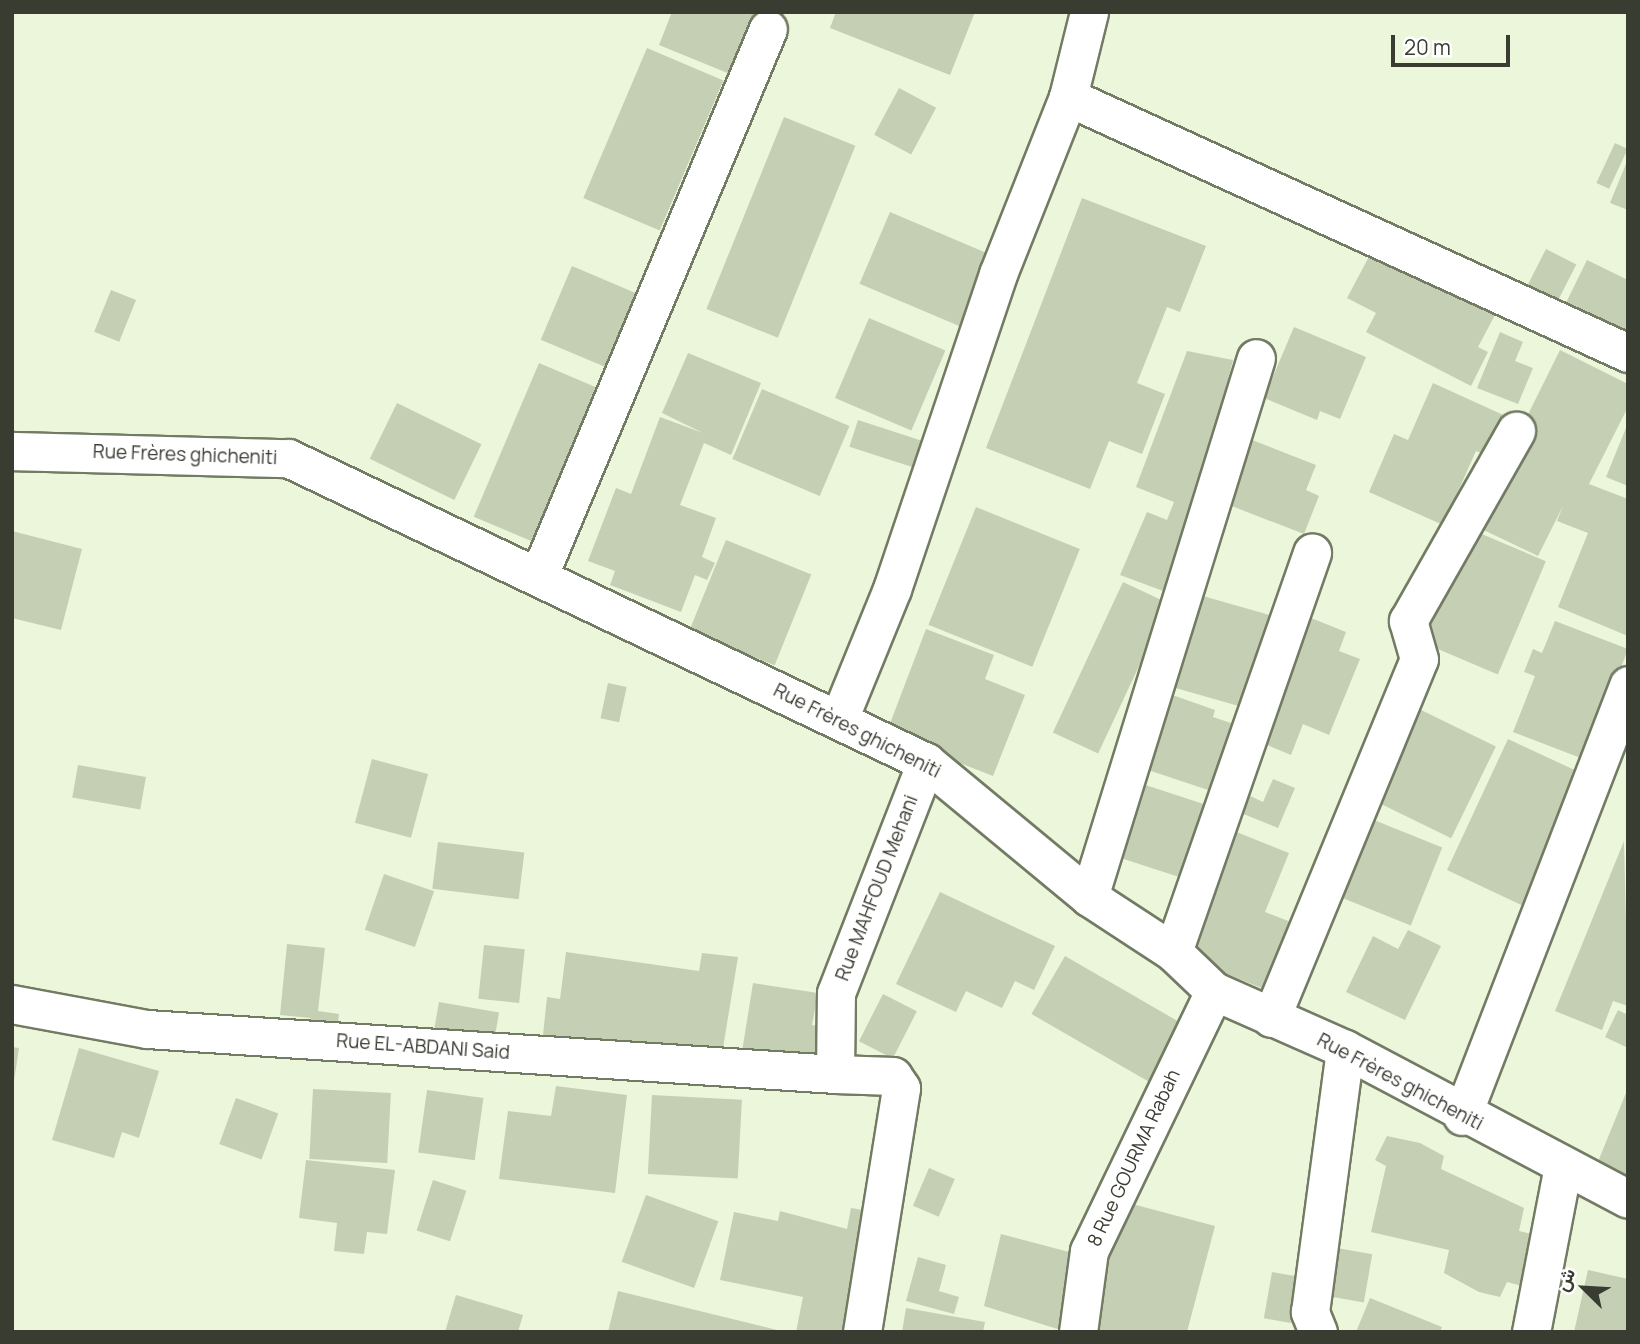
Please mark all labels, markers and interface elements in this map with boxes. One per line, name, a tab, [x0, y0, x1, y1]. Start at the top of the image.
scale bar	[1395, 21, 1514, 65]
text: 20 m	[1404, 33, 1451, 61]
street label: Rue Frères ghicheniti	[92, 440, 278, 470]
street label: Rue Frères ghicheniti	[770, 679, 944, 783]
street label: Rue MAHFOUD Mehani	[831, 792, 923, 984]
street label: Rue Frères ghicheniti	[1313, 1029, 1487, 1135]
street label: Rue EL-ABDANI Said	[335, 1030, 511, 1064]
street label: 8 Rue GOURMA Rabah	[1083, 1066, 1185, 1250]
north arrow	[1549, 1253, 1619, 1323]
text: ش	[1548, 1264, 1581, 1295]

